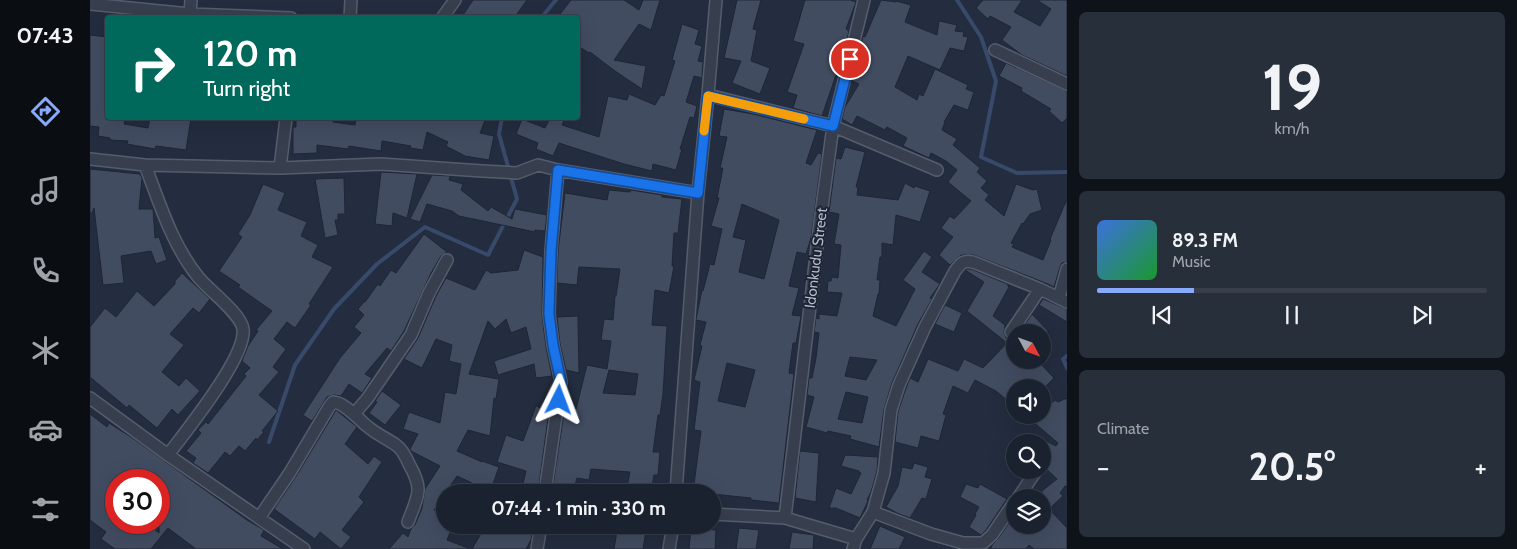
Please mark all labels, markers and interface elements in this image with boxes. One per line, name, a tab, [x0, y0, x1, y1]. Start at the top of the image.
text: 07:43	[16, 22, 74, 49]
text: 120 m	[203, 32, 297, 75]
icon: right	[120, 35, 185, 100]
pin	[829, 38, 871, 80]
icon: arrive	[836, 45, 864, 73]
text: 19	[1262, 47, 1322, 126]
text: Turn right	[203, 75, 290, 102]
icon: directions	[28, 94, 63, 129]
text: km/h	[1274, 119, 1310, 138]
icon: music	[28, 173, 63, 208]
street label: Idonkudu Street	[801, 207, 831, 309]
text: 89.3 FM	[1172, 229, 1238, 252]
text: Music	[1172, 252, 1210, 271]
icon: phone	[28, 253, 63, 288]
icon: previous	[1148, 301, 1176, 329]
icon: pause	[1278, 301, 1306, 329]
icon: next	[1408, 301, 1436, 329]
north arrow	[1006, 324, 1051, 369]
map controls	[1006, 324, 1051, 534]
icon: climate	[28, 333, 63, 368]
position arrow	[532, 373, 584, 425]
button: sound	[1006, 379, 1051, 424]
icon: car	[28, 412, 63, 447]
text: Climate	[1097, 419, 1149, 438]
button: search	[1006, 434, 1051, 479]
text: 20.5°	[1249, 443, 1335, 490]
text: −	[1097, 450, 1109, 484]
text: +	[1475, 450, 1487, 484]
speed limit sign: 30	[105, 469, 170, 534]
button: layers	[1006, 489, 1051, 534]
icon: filters	[28, 492, 63, 527]
text: 07:44 · 1 min · 330 m	[491, 497, 666, 520]

